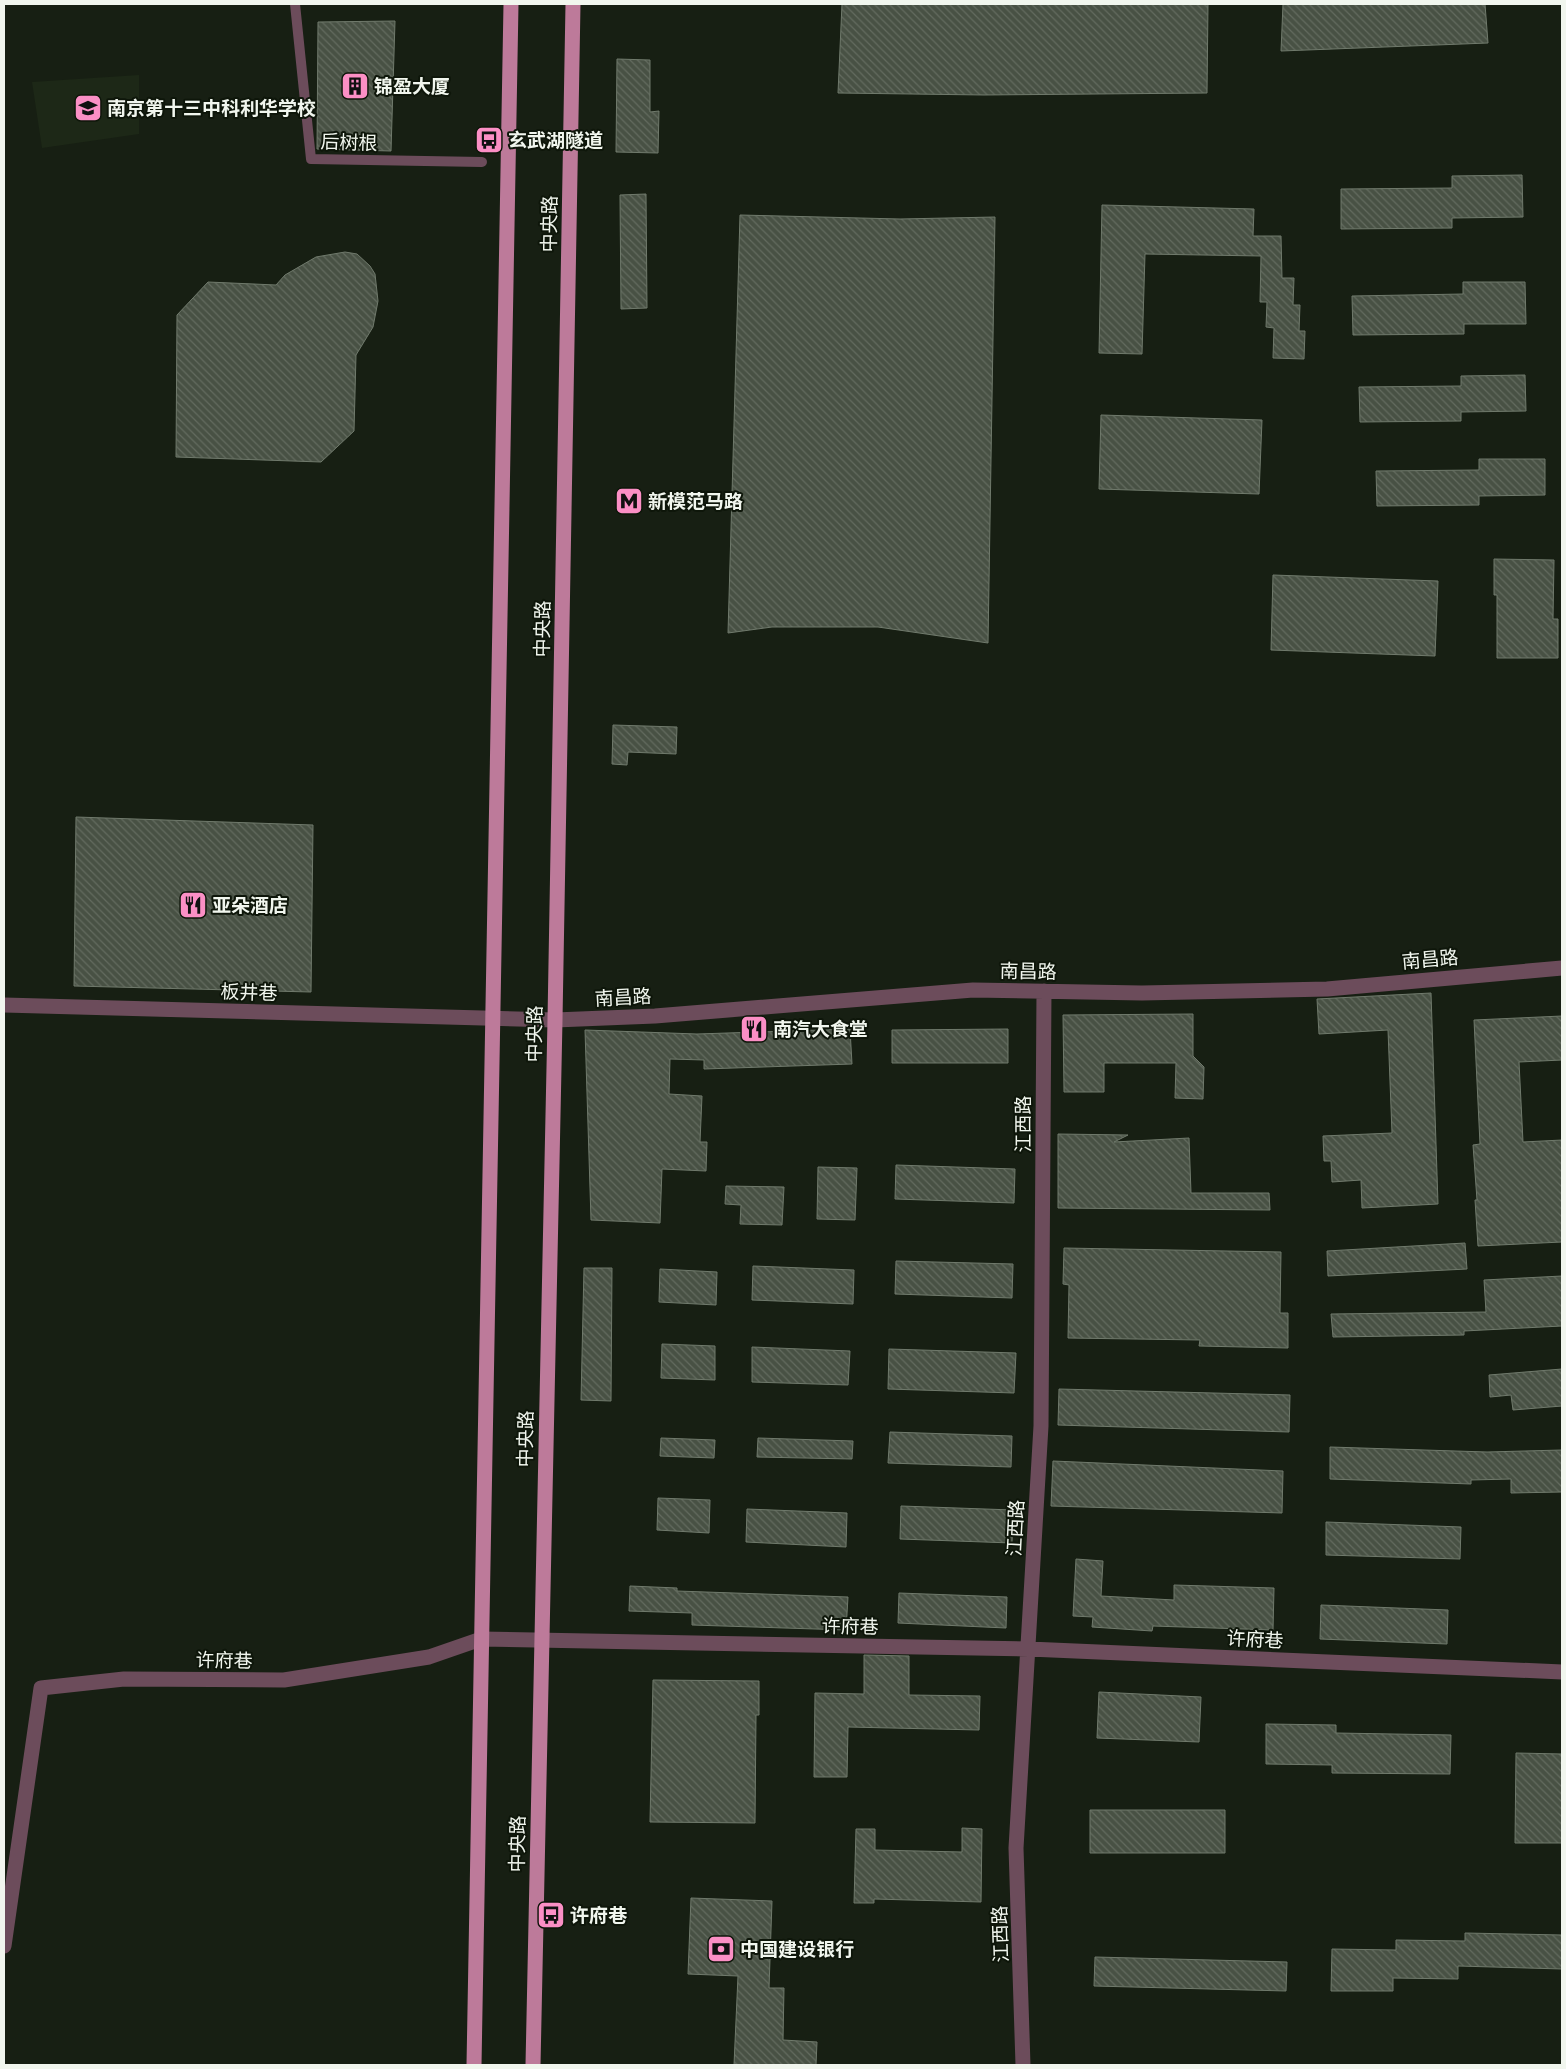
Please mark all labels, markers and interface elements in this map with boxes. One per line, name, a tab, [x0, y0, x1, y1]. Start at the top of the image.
building icon: 锦盈大厦	[340, 71, 370, 101]
place label: 锦盈大厦	[374, 74, 450, 98]
school or university icon: 南京第十三中科利华学校	[73, 93, 103, 123]
place label: 南京第十三中科利华学校	[107, 96, 316, 120]
bus stop icon: 玄武湖隧道	[474, 125, 504, 155]
place label: 玄武湖隧道	[508, 128, 603, 152]
street label: 后树根	[320, 129, 378, 155]
street label: 中央路	[537, 195, 561, 253]
metro station icon: 新模范马路	[614, 486, 644, 516]
place label: 新模范马路	[648, 489, 743, 513]
street label: 中央路	[530, 600, 554, 658]
restaurant icon: 亚朵酒店	[178, 890, 208, 920]
place label: 亚朵酒店	[212, 893, 288, 917]
street label: 南昌路	[1401, 945, 1459, 973]
street label: 南昌路	[999, 959, 1057, 983]
street label: 板井巷	[220, 979, 278, 1005]
street label: 南昌路	[594, 984, 652, 1010]
street label: 中央路	[522, 1005, 546, 1063]
restaurant icon: 南汽大食堂	[739, 1014, 769, 1044]
place label: 南汽大食堂	[773, 1017, 868, 1041]
street label: 江西路	[1011, 1095, 1035, 1153]
street label: 中央路	[513, 1410, 537, 1468]
street label: 江西路	[1002, 1499, 1028, 1557]
street label: 许府巷	[821, 1614, 879, 1638]
street label: 许府巷	[1226, 1626, 1284, 1652]
street label: 许府巷	[195, 1648, 253, 1672]
street label: 中央路	[505, 1815, 529, 1873]
bus stop icon: 许府巷	[536, 1900, 566, 1930]
place label: 许府巷	[570, 1903, 628, 1927]
street label: 江西路	[987, 1905, 1013, 1963]
bank icon: 中国建设银行	[706, 1934, 736, 1964]
place label: 中国建设银行	[740, 1937, 854, 1961]

